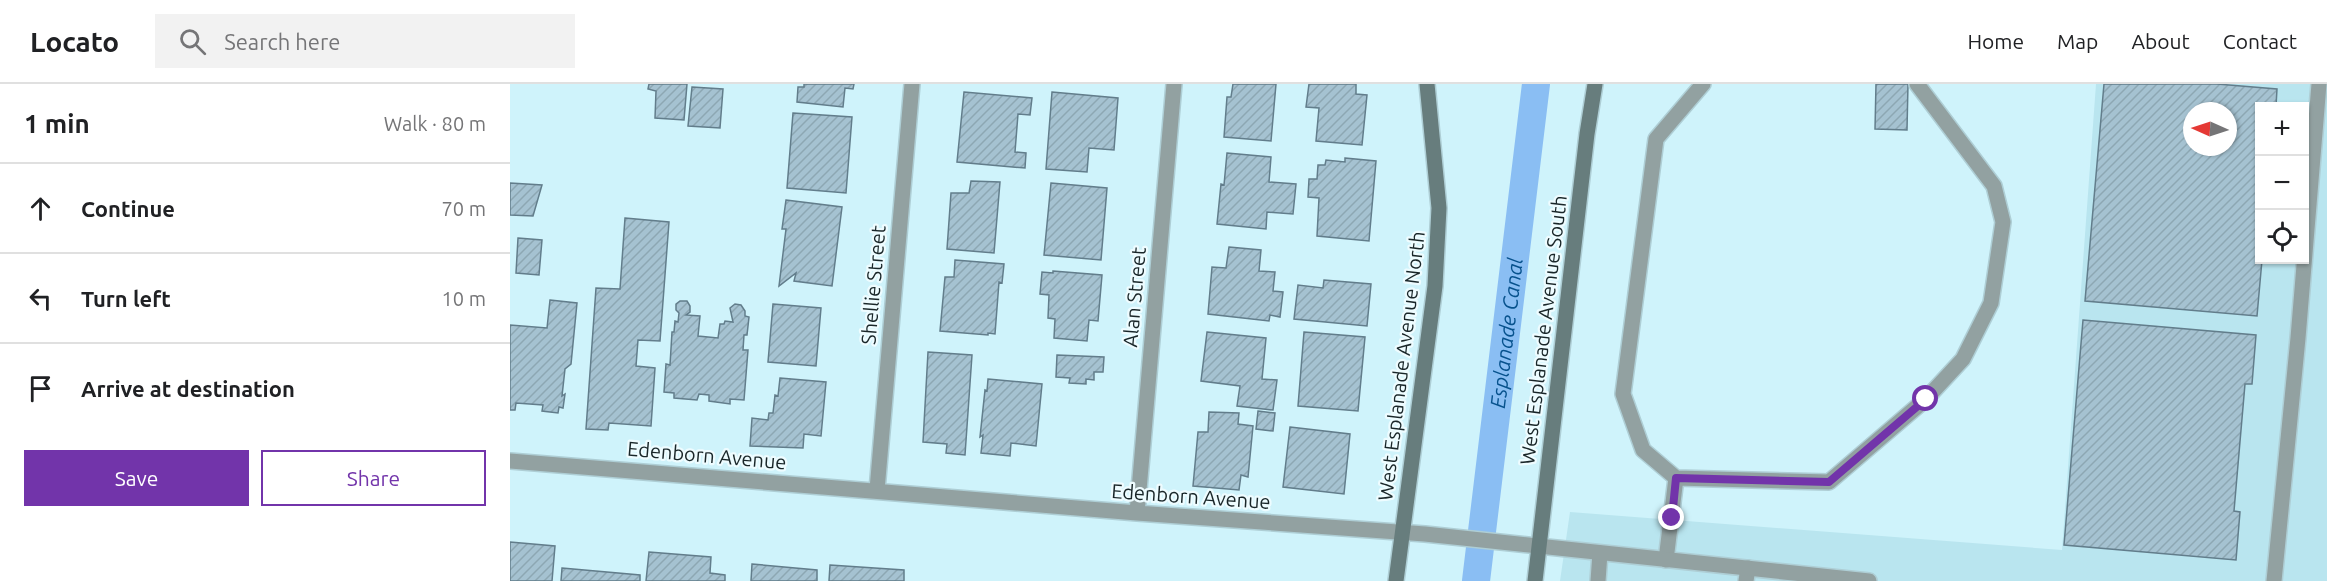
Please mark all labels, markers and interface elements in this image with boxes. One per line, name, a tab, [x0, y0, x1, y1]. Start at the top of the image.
search box	[155, 14, 575, 68]
icon: search	[176, 25, 209, 58]
text: Locato	[30, 26, 119, 57]
text: Search here	[224, 29, 340, 54]
text: Home	[1967, 29, 2024, 53]
text: Map	[2057, 29, 2098, 53]
text: About	[2131, 29, 2190, 53]
text: Contact	[2223, 29, 2297, 53]
north arrow	[2183, 102, 2237, 156]
map controls	[2255, 102, 2309, 264]
button: +	[2255, 102, 2309, 156]
text: 1 min	[24, 109, 90, 138]
text: Walk · 80 m	[384, 112, 486, 135]
button: −	[2255, 156, 2309, 210]
icon: ahead	[24, 192, 57, 225]
street label: West Esplanade Avenue South	[1515, 194, 1571, 466]
text: Continue	[81, 196, 175, 221]
text: 70 m	[442, 197, 486, 220]
button: locate	[2255, 210, 2309, 264]
street label: Shellie Street	[856, 224, 890, 346]
street label: West Esplanade Avenue North	[1373, 230, 1429, 502]
street label: Alan Street	[1118, 246, 1150, 348]
water label: Esplanade Canal	[1485, 256, 1527, 409]
icon: left	[24, 282, 57, 315]
text: Turn left	[81, 286, 171, 311]
text: 10 m	[442, 287, 486, 310]
icon: arrive	[24, 372, 57, 405]
text: Arrive at destination	[81, 376, 295, 401]
route start	[1912, 385, 1938, 411]
street label: Edenborn Avenue	[627, 437, 787, 473]
button: Save	[24, 450, 249, 506]
button: Share	[261, 450, 486, 506]
street label: Edenborn Avenue	[1111, 479, 1271, 513]
route end	[1658, 504, 1684, 530]

